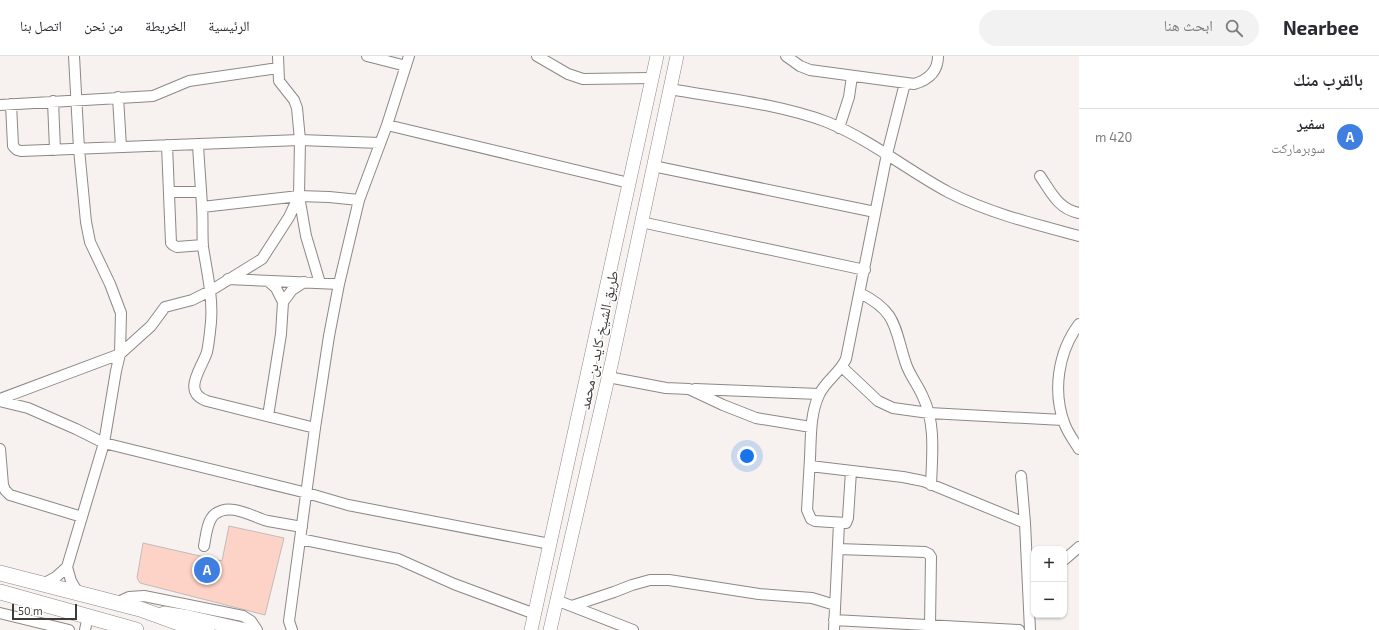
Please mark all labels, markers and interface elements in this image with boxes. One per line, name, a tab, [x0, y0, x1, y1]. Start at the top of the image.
search box	[979, 10, 1259, 46]
text: ابحث هنا	[1164, 16, 1213, 34]
text: Nearbee	[1283, 16, 1359, 39]
text: اتصل بنا	[20, 17, 62, 34]
text: من نحن	[84, 17, 123, 34]
text: الخريطة	[145, 17, 186, 34]
text: الرئيسية	[208, 17, 250, 34]
icon: search	[1223, 17, 1245, 39]
text: بالقرب منك	[1293, 69, 1363, 89]
text: سفير	[1297, 114, 1325, 132]
text: 420 m	[1095, 129, 1132, 145]
text: A	[1346, 129, 1354, 145]
text: سوبرماركت	[1271, 140, 1325, 156]
street label: طريق الشيخ كايد بن محمد	[575, 269, 624, 411]
your location	[737, 446, 757, 466]
map controls	[1031, 546, 1067, 618]
button: +	[1031, 546, 1067, 582]
pin: A	[194, 555, 220, 585]
button: −	[1031, 582, 1067, 618]
scale bar	[12, 602, 77, 621]
text: 50 m	[18, 604, 43, 617]

